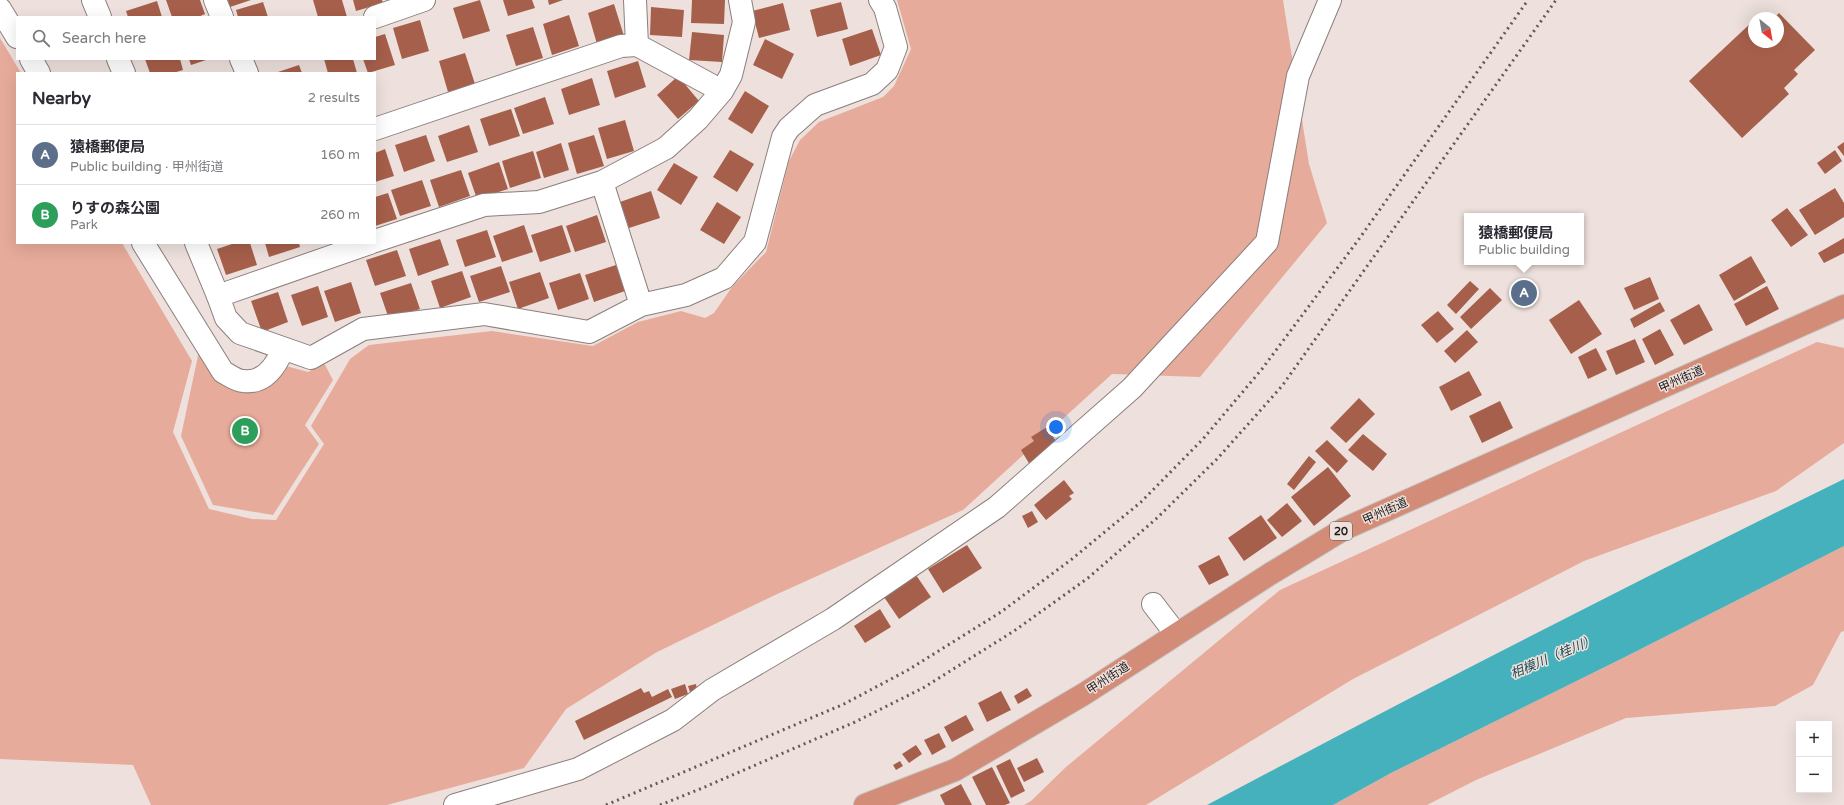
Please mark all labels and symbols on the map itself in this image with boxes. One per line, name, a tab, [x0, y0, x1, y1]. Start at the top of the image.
north arrow	[1748, 12, 1784, 48]
pin: A	[1511, 278, 1537, 308]
street label: 甲州街道	[1656, 363, 1706, 395]
pin: B	[232, 416, 258, 446]
your location	[1046, 417, 1066, 437]
street label: 甲州街道	[1360, 495, 1410, 527]
road number: 20	[1330, 522, 1352, 540]
water label: 相模川（桂川）	[1508, 632, 1598, 682]
street label: 甲州街道	[1084, 659, 1132, 697]

